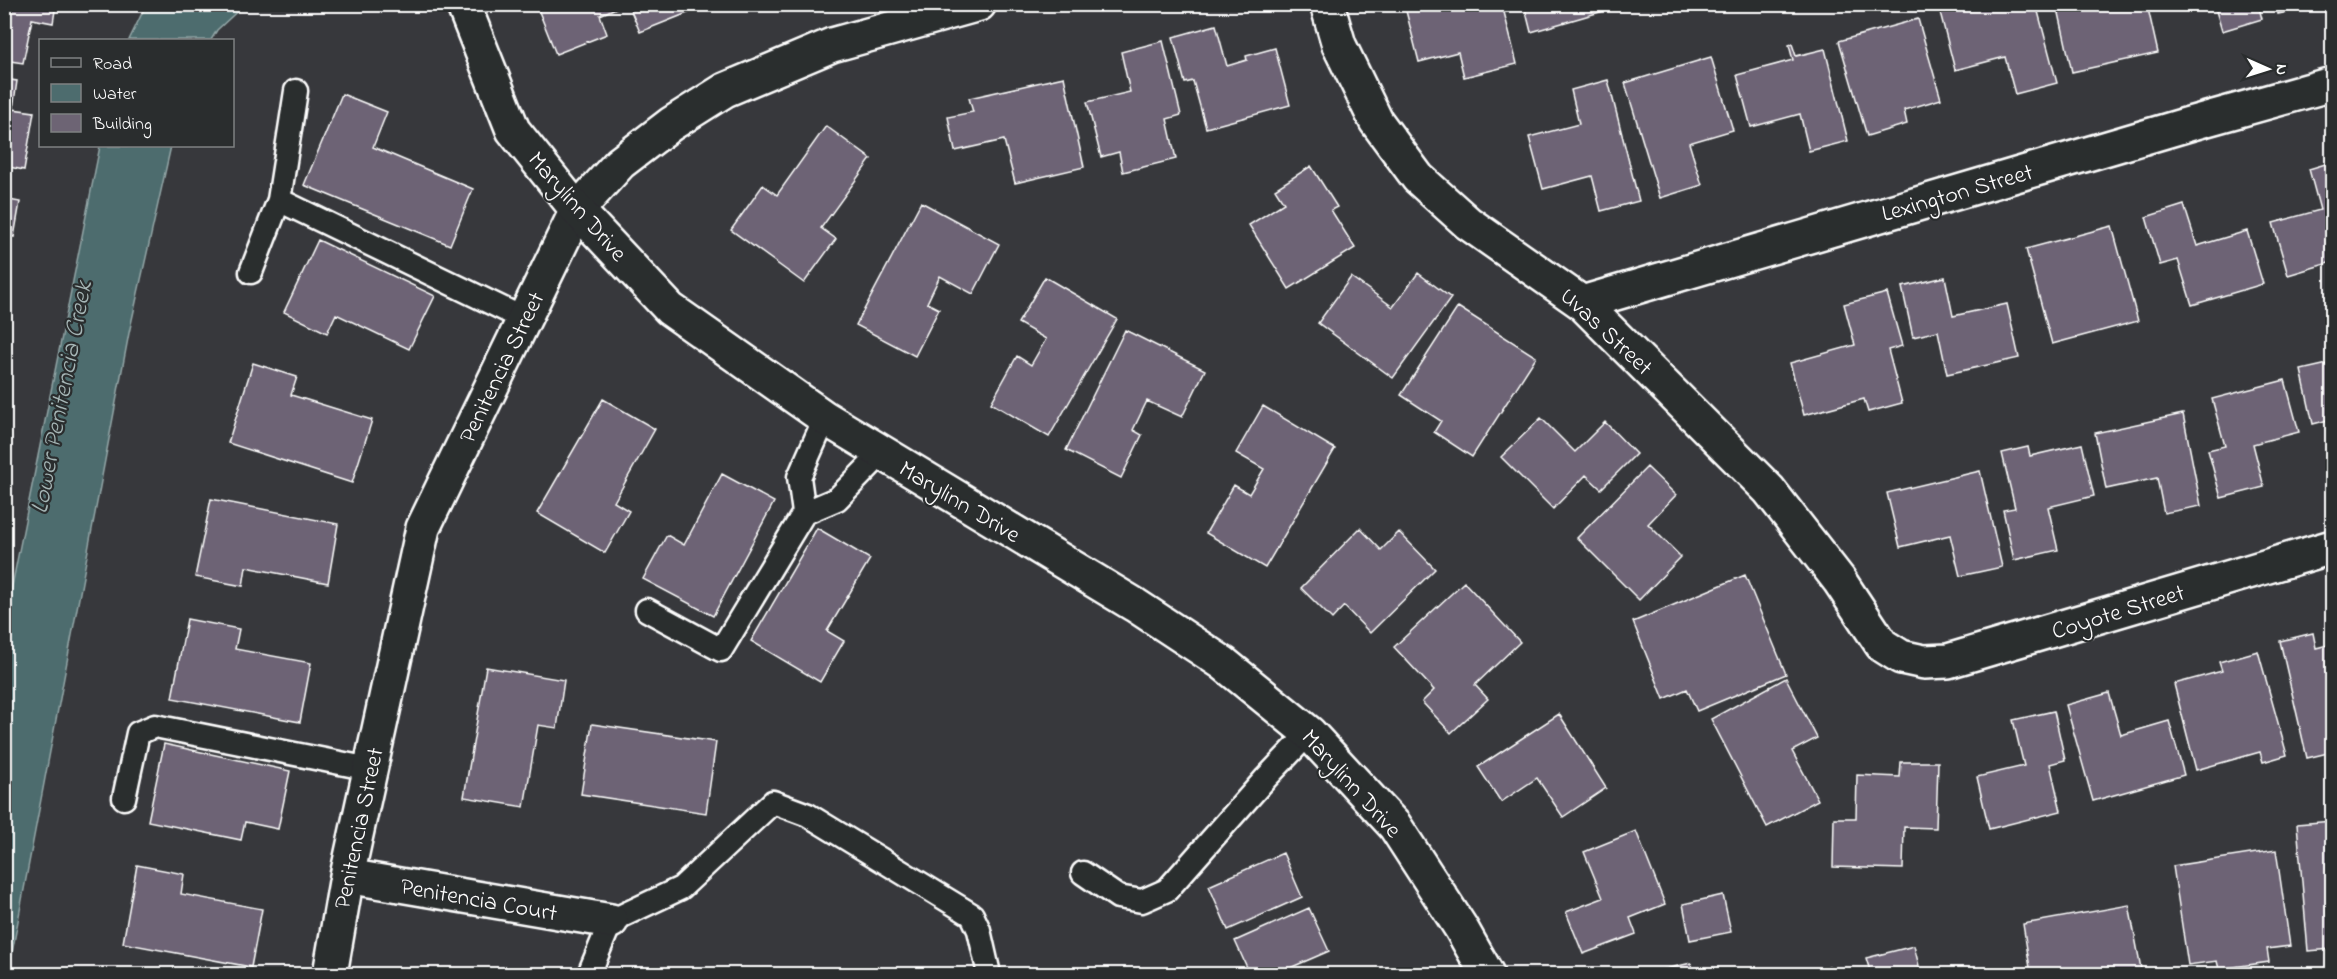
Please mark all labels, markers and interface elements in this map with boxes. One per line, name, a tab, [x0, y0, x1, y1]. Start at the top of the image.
legend	[39, 39, 234, 147]
north arrow	[2238, 39, 2298, 99]
text: Road	[93, 52, 132, 78]
text: N	[2269, 64, 2293, 76]
text: Water	[93, 82, 137, 108]
text: Building	[92, 112, 152, 139]
street label: Marylinn Drive	[517, 145, 634, 271]
street label: Lexington Street	[1878, 156, 2038, 233]
water label: Lower Penitencia Creek	[22, 277, 104, 517]
street label: Uvas Street	[1551, 280, 1660, 385]
street label: Penitencia Street	[451, 287, 555, 450]
street label: Marylinn Drive	[891, 453, 1026, 554]
street label: Coyote Street	[2048, 577, 2190, 651]
street label: Marylinn Drive	[1291, 722, 1409, 848]
street label: Penitencia Street	[326, 744, 395, 913]
street label: Penitencia Court	[397, 870, 560, 932]

